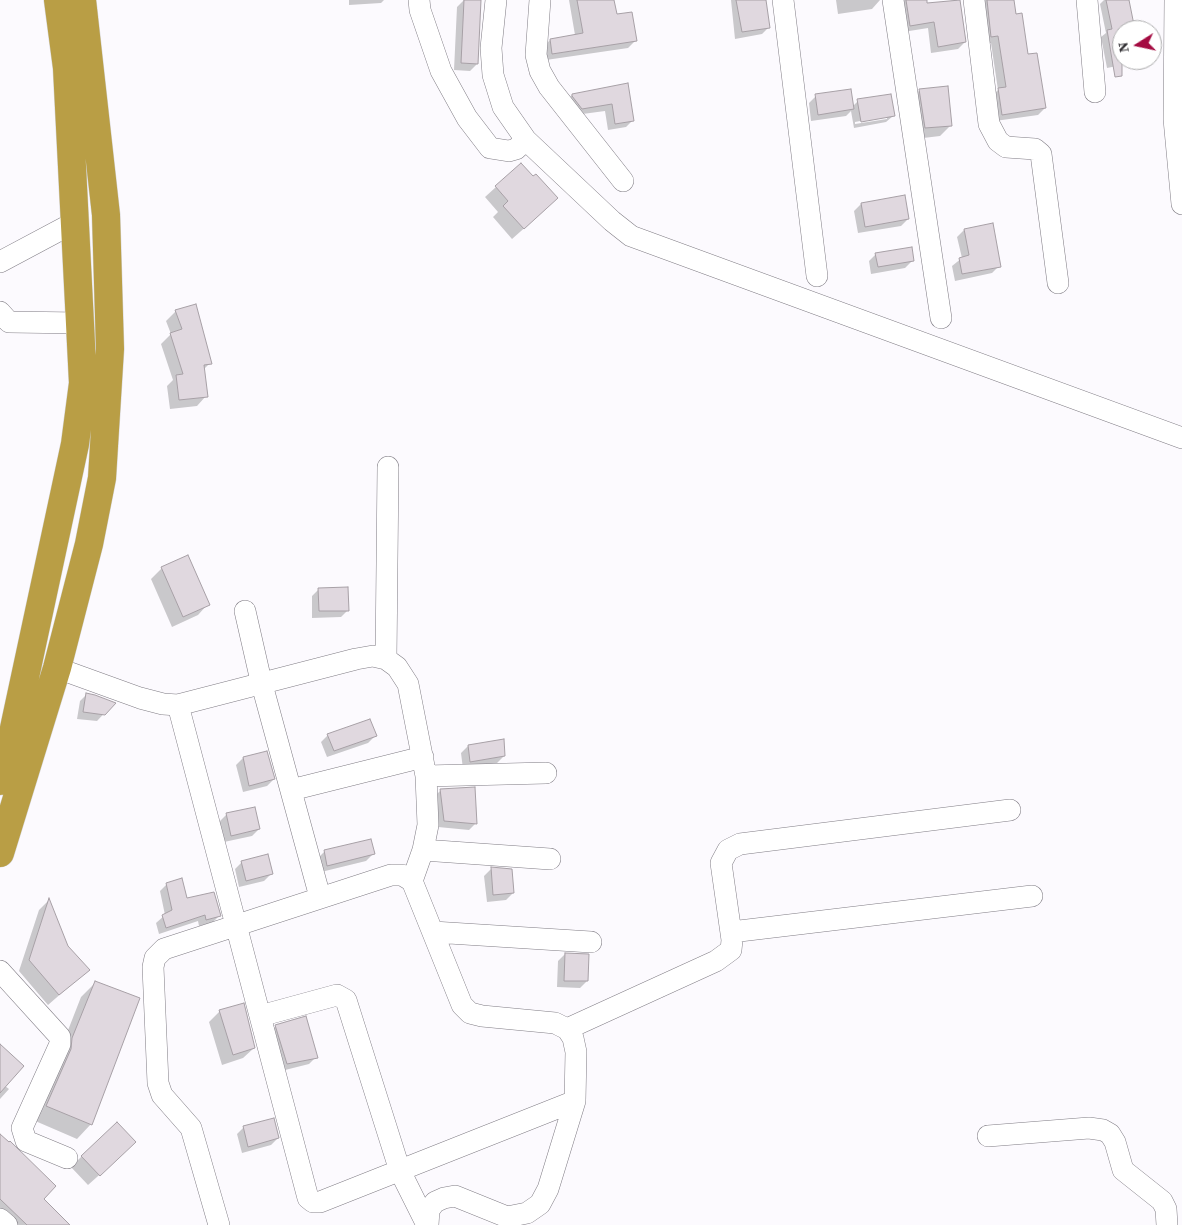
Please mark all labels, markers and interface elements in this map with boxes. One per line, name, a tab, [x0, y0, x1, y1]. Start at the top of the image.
north arrow	[1112, 20, 1162, 70]
text: N	[1112, 41, 1134, 54]

